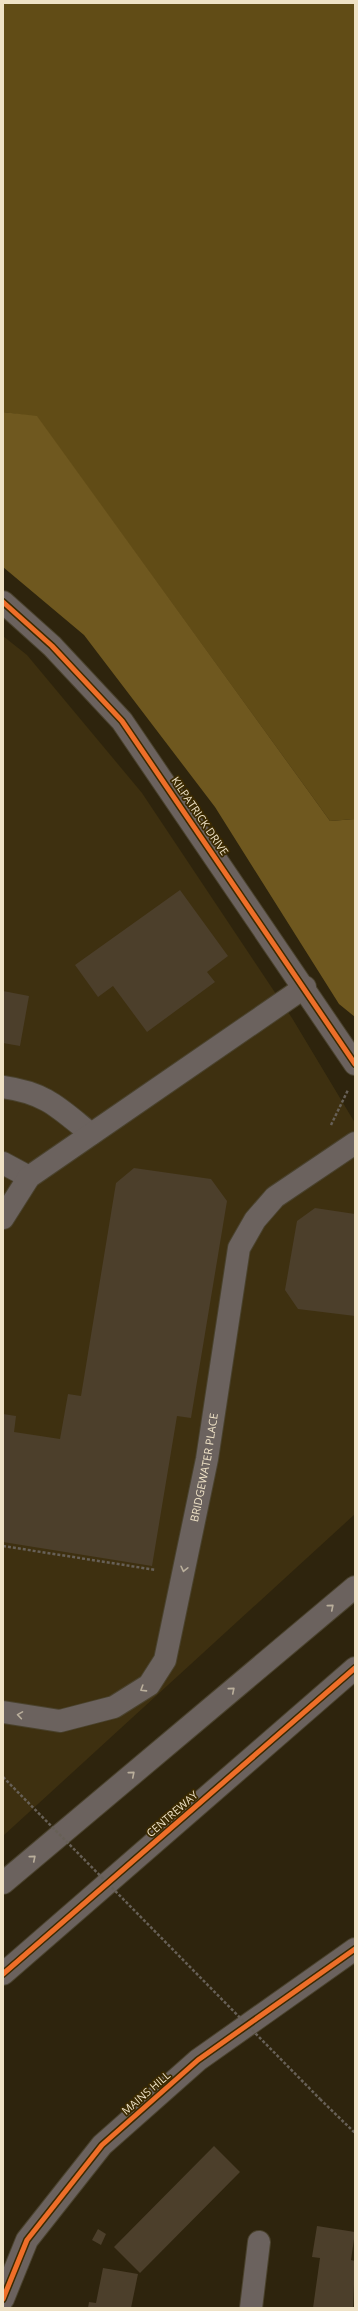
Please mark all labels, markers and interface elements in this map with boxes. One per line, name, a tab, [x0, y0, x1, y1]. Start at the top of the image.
street label: KILPATRICK DRIVE	[168, 773, 232, 858]
street label: BRIDGEWATER PLACE	[186, 1412, 221, 1523]
one-way arrow	[180, 1566, 188, 1572]
one-way arrow	[327, 1604, 334, 1611]
one-way arrow	[140, 1685, 147, 1692]
one-way arrow	[227, 1688, 234, 1695]
one-way arrow	[17, 1711, 23, 1720]
one-way arrow	[128, 1772, 135, 1779]
street label: CENTREWAY	[143, 1787, 201, 1840]
one-way arrow	[28, 1855, 35, 1862]
street label: MAINS HILL	[118, 2067, 173, 2118]

